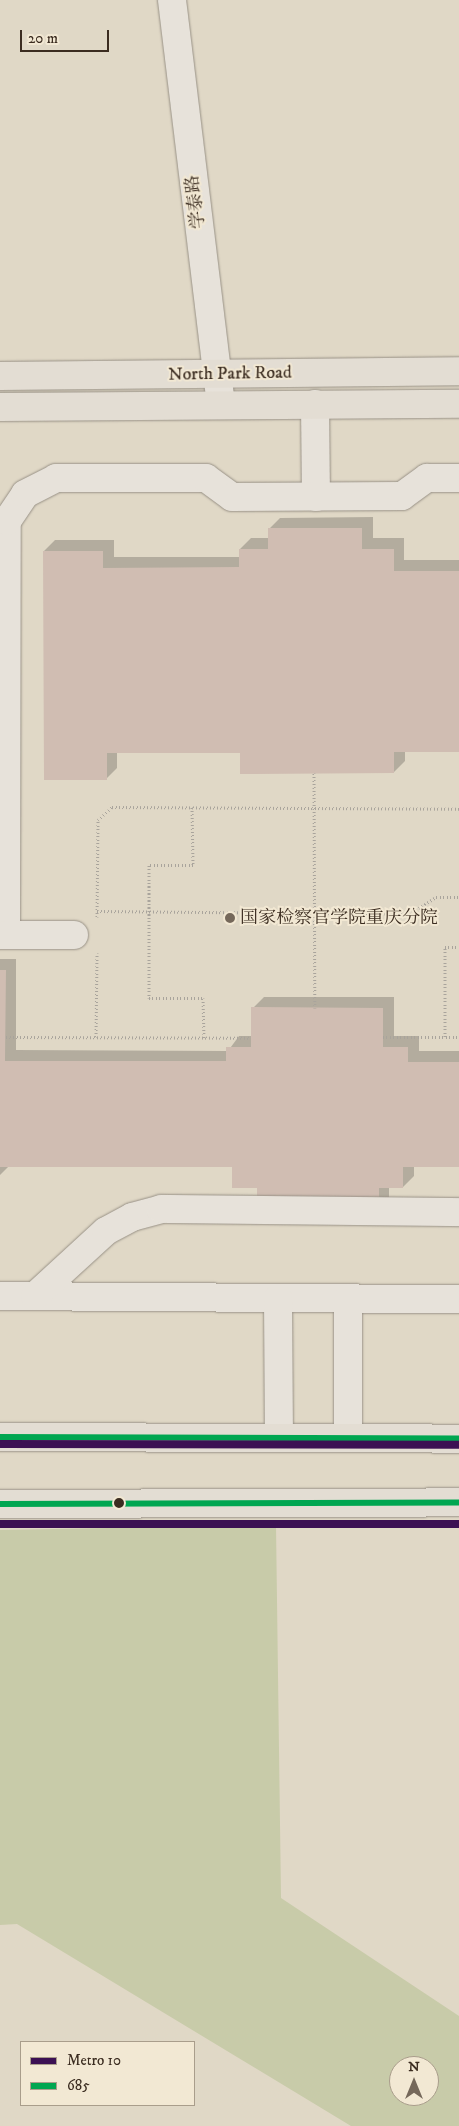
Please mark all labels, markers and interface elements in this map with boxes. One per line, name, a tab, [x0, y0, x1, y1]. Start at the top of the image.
scale bar	[22, 20, 111, 52]
text: 20 m	[28, 29, 58, 48]
street label: 学泰路	[182, 174, 210, 230]
street label: North Park Road	[168, 362, 292, 386]
place label: 国家检察官学院重庆分院	[240, 907, 438, 929]
marker: 国家检察官学院重庆分院	[224, 912, 236, 924]
unlabelled marker	[114, 1498, 124, 1508]
legend	[20, 2041, 195, 2106]
text: Metro 10	[67, 2051, 121, 2070]
north arrow	[389, 2056, 439, 2106]
text: N	[408, 2058, 420, 2076]
text: 685	[67, 2076, 90, 2095]

